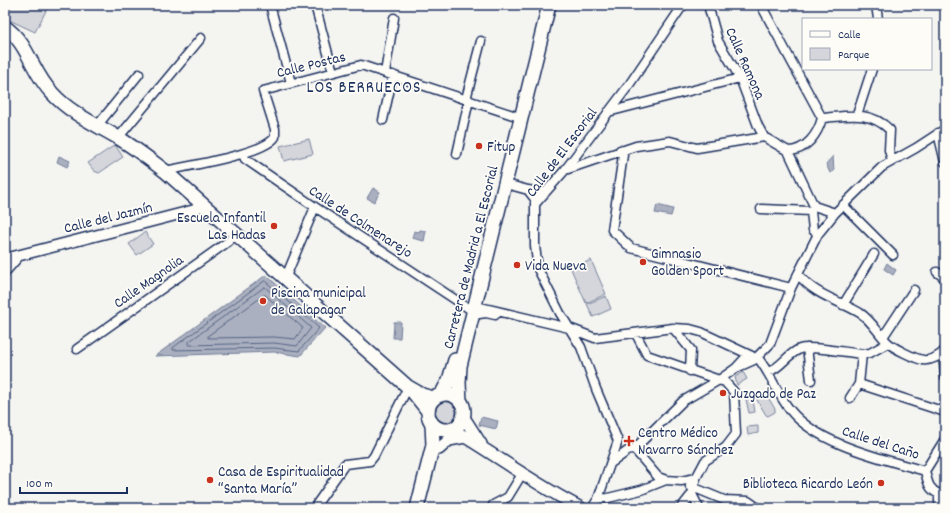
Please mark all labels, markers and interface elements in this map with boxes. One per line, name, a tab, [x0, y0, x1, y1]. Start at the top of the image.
legend	[802, 18, 932, 70]
street label: Calle Ramona	[718, 24, 770, 104]
text: Calle	[838, 27, 861, 44]
street label: Calle Postas	[275, 47, 348, 85]
text: Parque	[838, 47, 869, 64]
district label: LOS BERRUECOS	[307, 77, 422, 101]
street label: Calle de El Escorial	[522, 103, 604, 203]
place label: Fitup	[487, 137, 515, 159]
marker: Fitup	[474, 141, 484, 151]
street label: Carretera de Madrid a El Escorial	[439, 163, 505, 351]
street label: Calle de Colmenarejo	[304, 181, 416, 265]
street label: Calle del Jazmín	[62, 197, 155, 241]
place label: Escuela Infantil Las Hadas	[177, 208, 266, 247]
marker: Escuela Infantil Las Hadas	[269, 221, 279, 231]
place label: Gimnasio Golden Sport	[651, 244, 725, 283]
street label: Calle Magnolia	[110, 250, 189, 315]
place label: Vida Nueva	[525, 256, 587, 278]
marker: Gimnasio Golden Sport	[638, 257, 648, 267]
marker: Vida Nueva	[512, 260, 522, 270]
place label: Piscina municipal de Galapagar	[271, 283, 366, 322]
marker: Piscina municipal de Galapagar	[258, 296, 268, 306]
place label: Juzgado de Paz	[731, 384, 816, 406]
marker: Juzgado de Paz	[718, 388, 728, 398]
street label: Calle del Caño	[839, 421, 922, 467]
place label: Centro Médico Navarro Sánchez	[638, 423, 734, 462]
marker: Centro Médico Navarro Sánchez	[623, 435, 635, 447]
place label: Casa de Espiritualidad “Santa María”	[218, 462, 344, 501]
scale bar	[20, 469, 127, 495]
place label: Biblioteca Ricardo León	[743, 474, 873, 496]
marker: Casa de Espiritualidad “Santa María”	[205, 475, 215, 485]
text: 100 m	[26, 476, 53, 493]
marker: Biblioteca Ricardo León	[876, 478, 886, 488]

